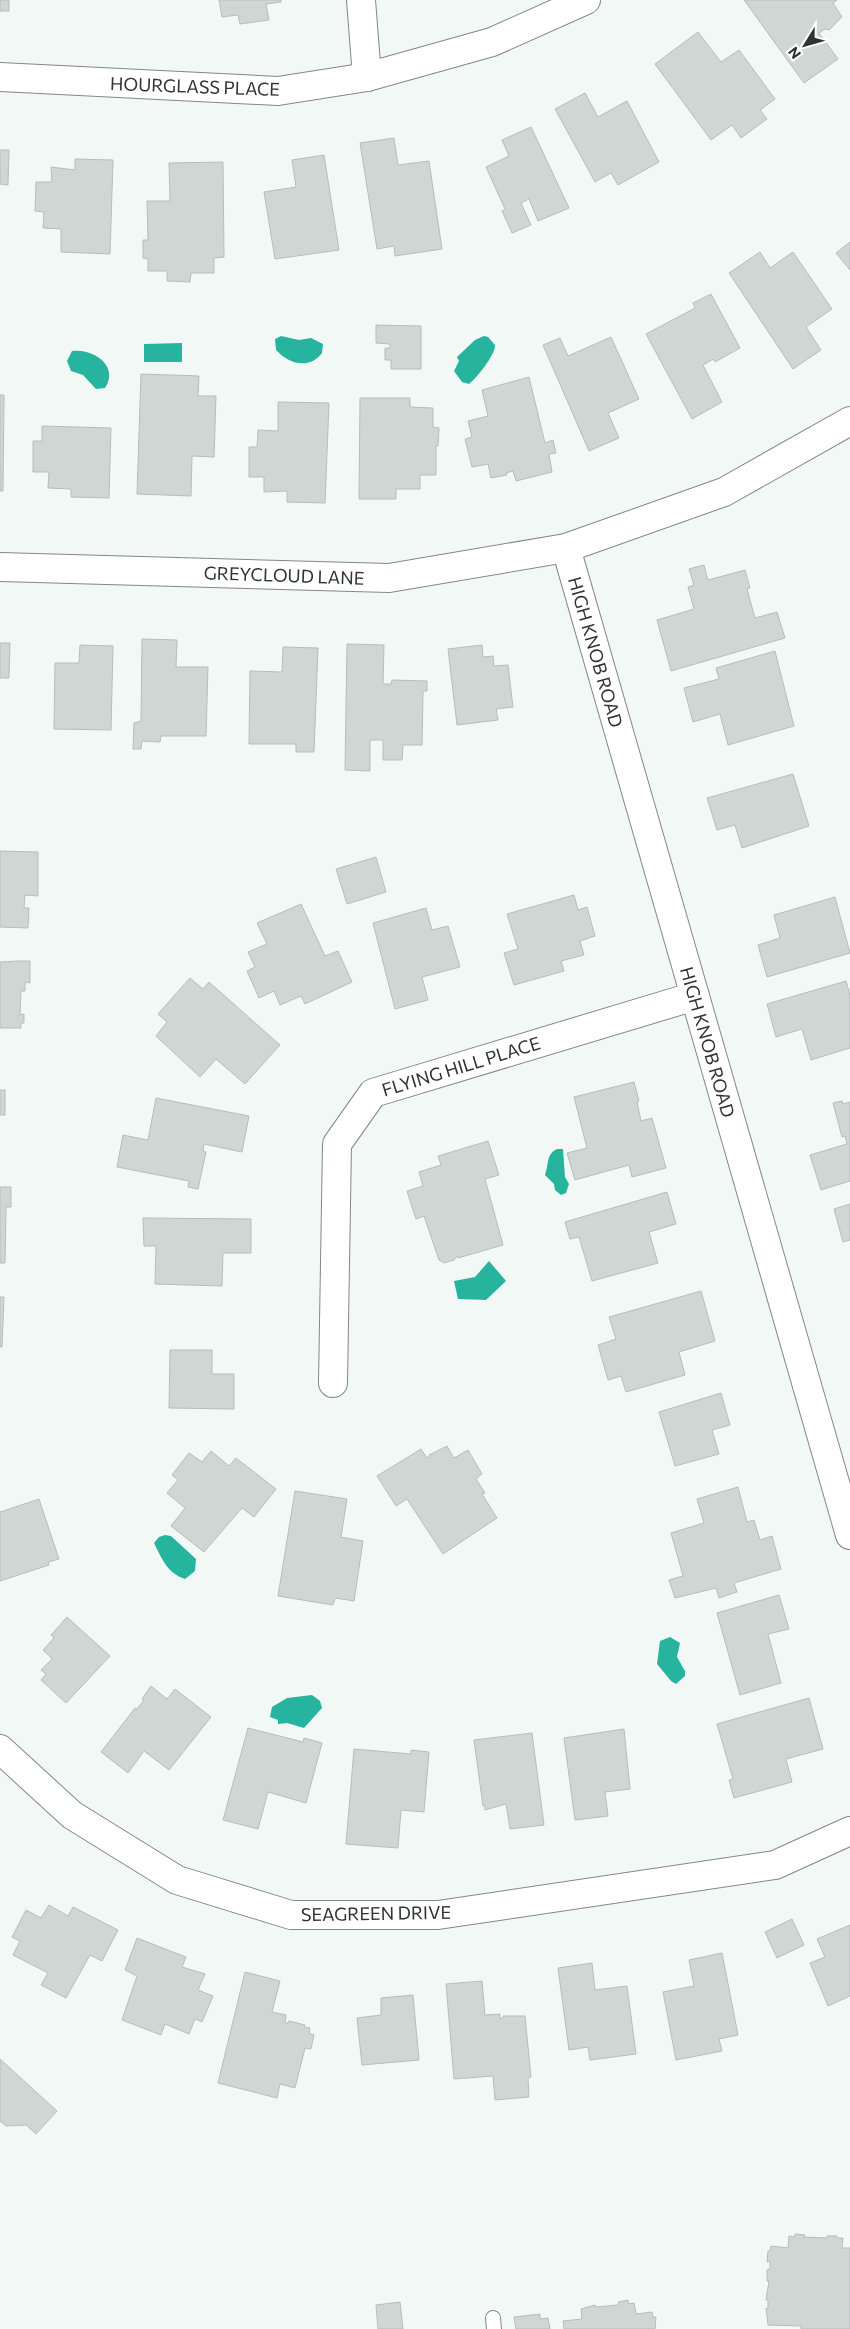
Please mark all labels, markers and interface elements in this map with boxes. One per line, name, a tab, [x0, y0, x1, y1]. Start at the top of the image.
north arrow	[780, 20, 830, 70]
text: N	[784, 44, 804, 62]
street label: HOURGLASS PLACE	[110, 72, 280, 100]
street label: GREYCLOUD LANE	[203, 561, 365, 589]
street label: HIGH KNOB ROAD	[564, 574, 628, 730]
street label: HIGH KNOB ROAD	[676, 964, 740, 1120]
street label: FLYING HILL PLACE	[379, 1031, 543, 1101]
street label: SEAGREEN DRIVE	[301, 1901, 451, 1925]

